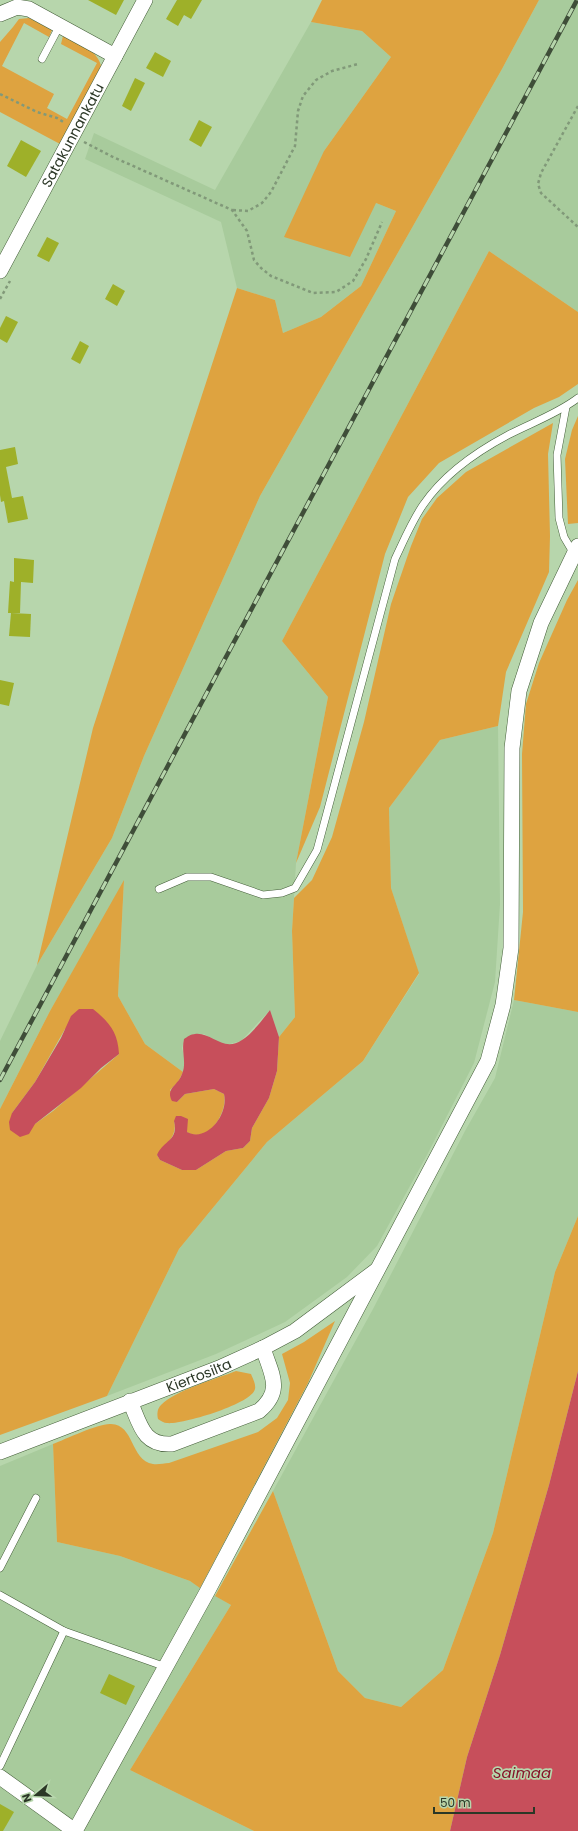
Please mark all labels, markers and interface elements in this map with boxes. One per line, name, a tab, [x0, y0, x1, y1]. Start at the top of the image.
street label: Satakunnankatu	[37, 80, 109, 191]
street label: Kiertosilta	[163, 1354, 235, 1397]
water label: Saimaa	[493, 1762, 551, 1783]
north arrow	[16, 1775, 56, 1815]
scale bar	[434, 1789, 534, 1815]
text: N	[18, 1792, 35, 1805]
text: 50 m	[440, 1794, 471, 1811]

